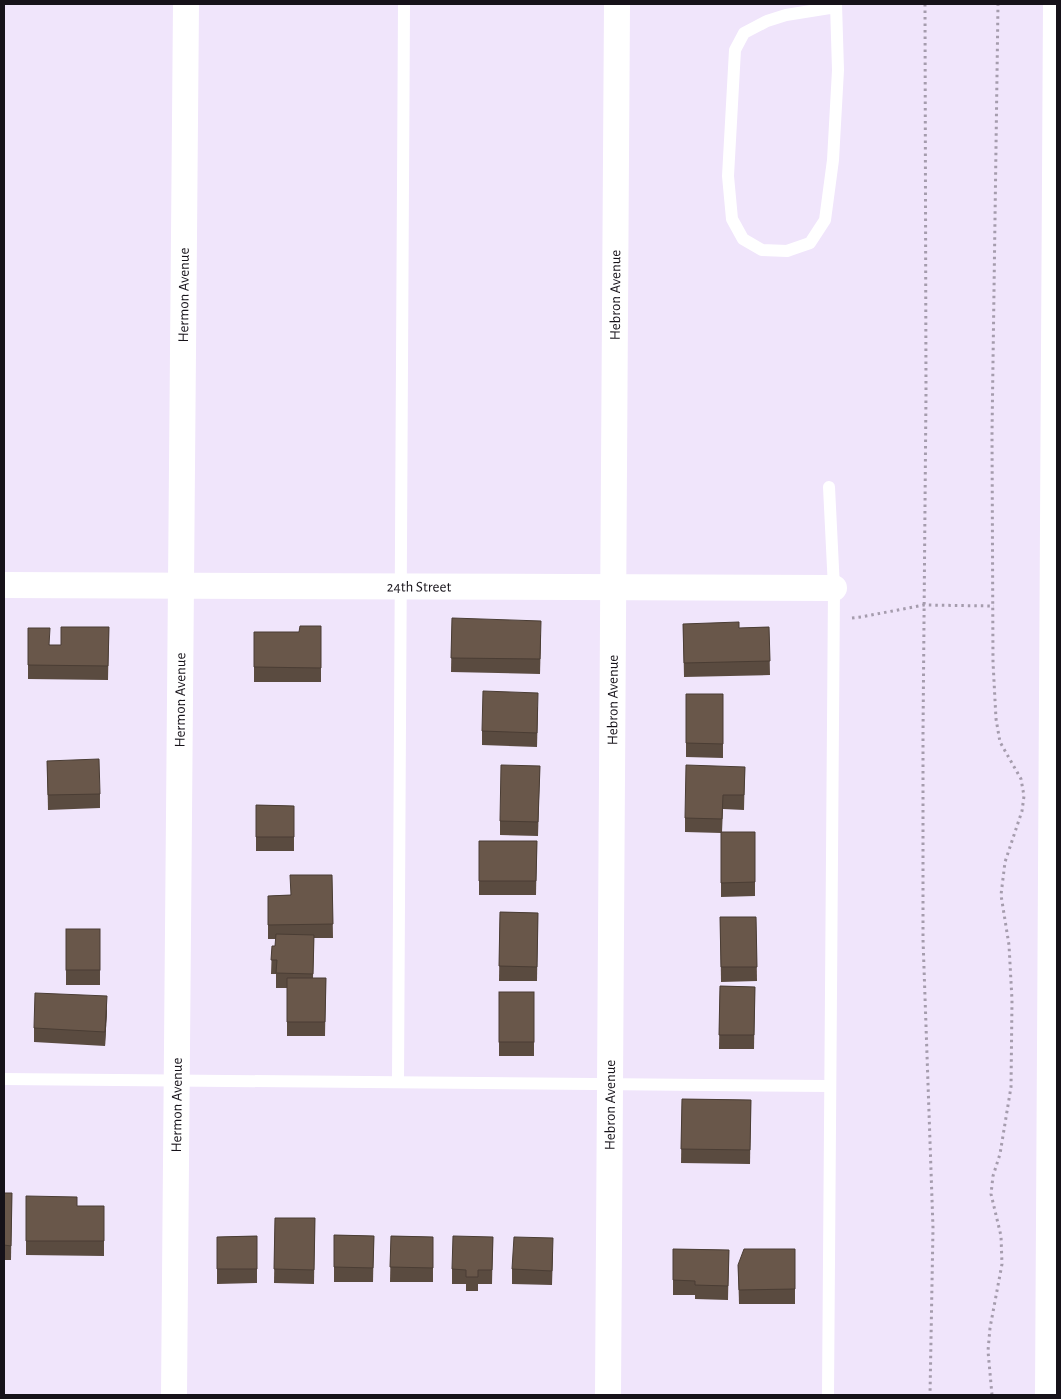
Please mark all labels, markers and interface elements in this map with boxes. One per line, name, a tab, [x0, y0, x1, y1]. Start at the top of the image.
street label: Hermon Avenue	[176, 247, 191, 343]
street label: Hebron Avenue	[607, 250, 623, 340]
street label: 24th Street	[387, 579, 451, 594]
street label: Hermon Avenue	[172, 652, 188, 748]
street label: Hebron Avenue	[605, 655, 620, 745]
street label: Hermon Avenue	[169, 1057, 184, 1153]
street label: Hebron Avenue	[602, 1060, 618, 1150]

